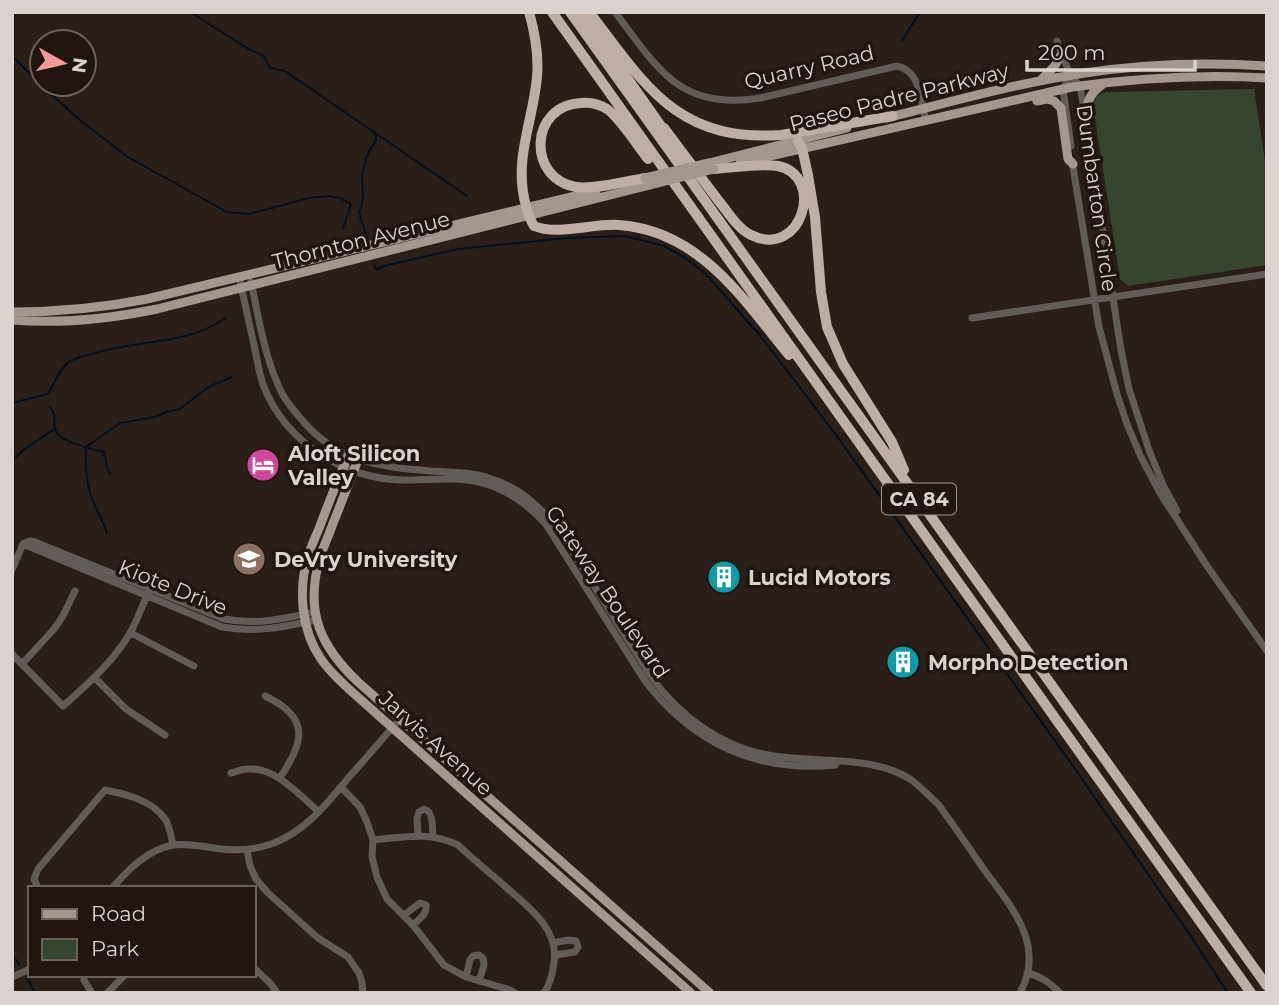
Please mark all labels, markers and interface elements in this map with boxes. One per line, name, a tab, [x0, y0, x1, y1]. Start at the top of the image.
north arrow	[28, 28, 98, 98]
scale bar	[1027, 28, 1195, 72]
street label: Quarry Road	[742, 40, 876, 94]
text: 200 m	[1038, 40, 1105, 65]
text: N	[67, 56, 92, 75]
street label: Paseo Padre Parkway	[787, 57, 1012, 136]
street label: Dumbarton Circle	[1071, 103, 1123, 293]
street label: Thornton Avenue	[270, 206, 452, 274]
place label: Aloft Silicon Valley	[287, 441, 420, 490]
hotel icon: Aloft Silicon Valley	[244, 446, 282, 484]
road number: CA 84	[882, 484, 956, 514]
street label: Gateway Boulevard	[541, 501, 675, 683]
school or university icon: DeVry University	[230, 540, 268, 578]
place label: DeVry University	[274, 547, 458, 572]
street label: Kiote Drive	[115, 554, 231, 620]
building icon: Lucid Motors	[705, 558, 743, 596]
place label: Lucid Motors	[748, 565, 891, 590]
building icon: Morpho Detection	[884, 643, 922, 681]
place label: Morpho Detection	[928, 650, 1129, 675]
street label: Jarvis Avenue	[374, 685, 498, 800]
legend	[28, 886, 256, 977]
text: Road	[91, 901, 146, 926]
text: Park	[91, 936, 139, 961]

